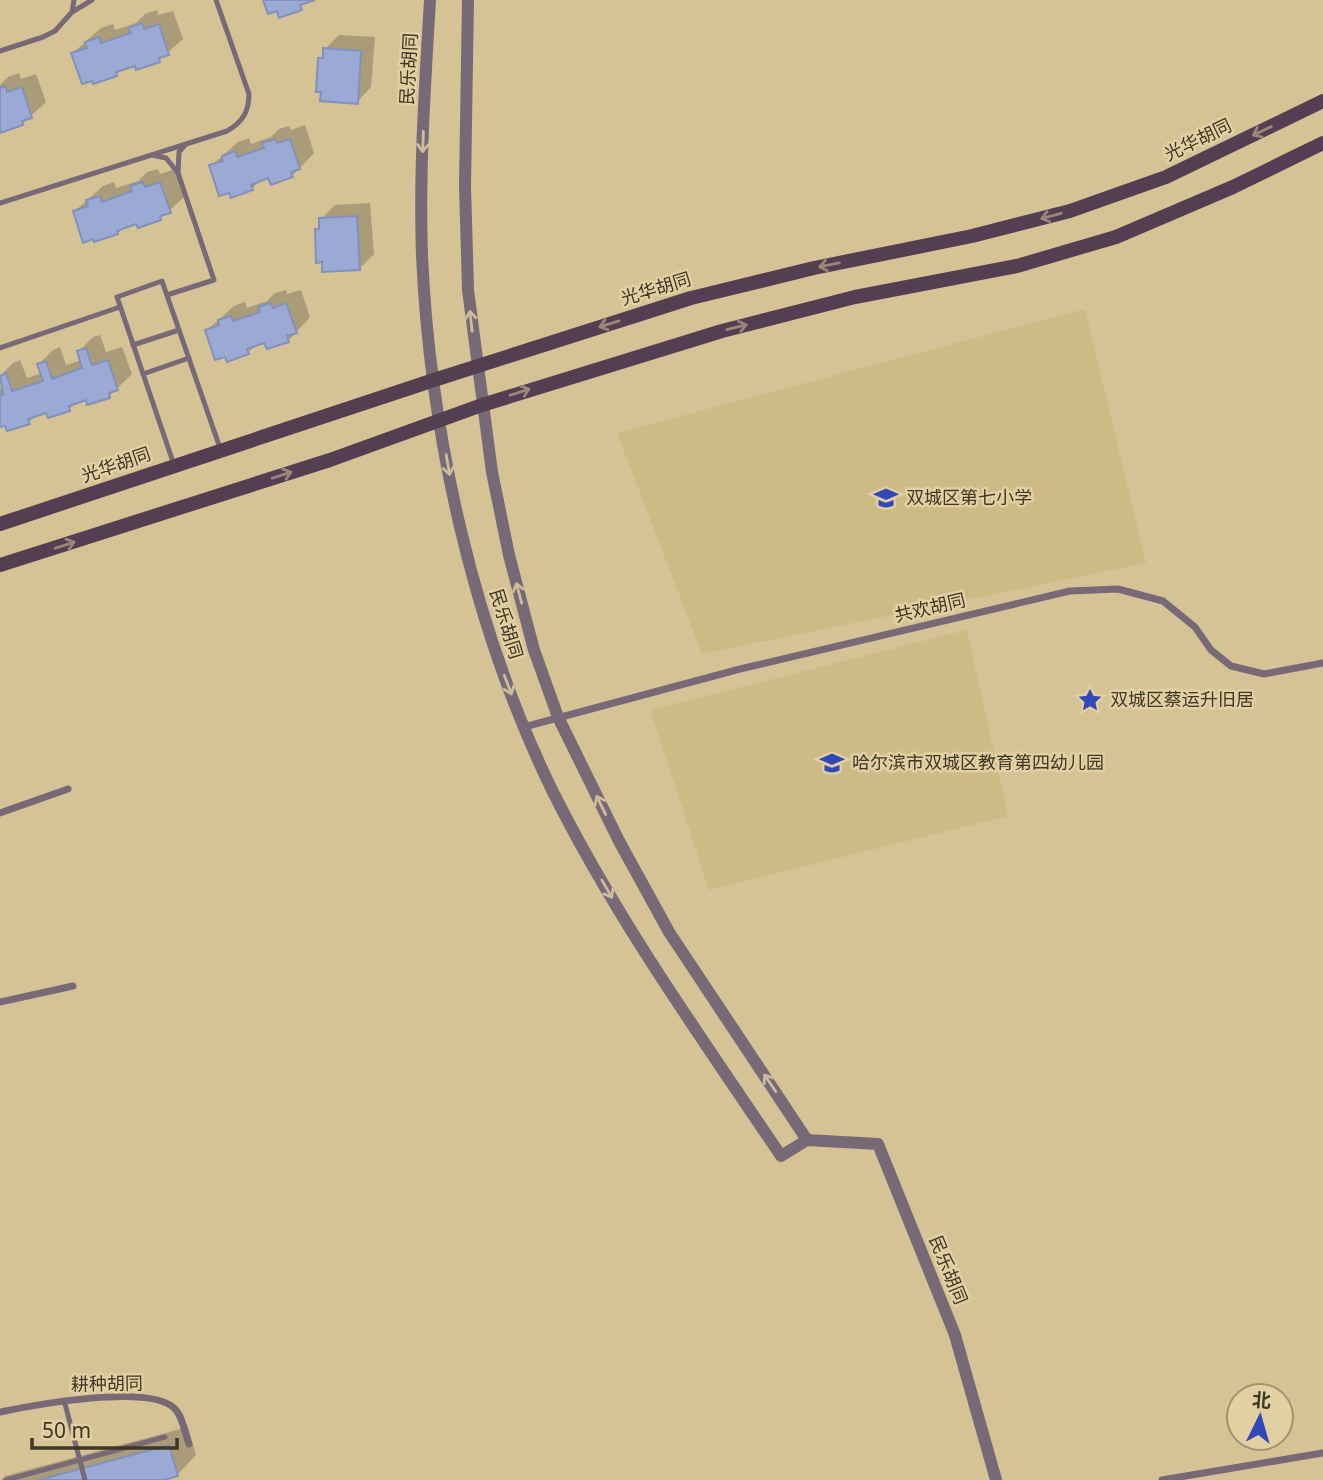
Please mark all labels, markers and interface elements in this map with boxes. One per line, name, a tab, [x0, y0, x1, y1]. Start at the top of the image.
street label: 民乐胡同	[394, 32, 422, 106]
street label: 光华胡同	[1160, 113, 1235, 166]
one-way arrow	[1251, 125, 1273, 138]
one-way arrow	[417, 130, 430, 153]
one-way arrow	[1040, 210, 1063, 223]
one-way arrow	[818, 259, 841, 273]
street label: 光华胡同	[618, 266, 694, 310]
one-way arrow	[465, 310, 478, 333]
one-way arrow	[598, 318, 620, 331]
one-way arrow	[726, 320, 748, 333]
one-way arrow	[508, 385, 530, 398]
street label: 光华胡同	[78, 441, 154, 487]
one-way arrow	[441, 453, 455, 476]
one-way arrow	[270, 468, 292, 481]
school or university icon: 双城区第七小学	[872, 484, 900, 512]
place label: 双城区第七小学	[906, 485, 1032, 509]
one-way arrow	[54, 537, 76, 550]
one-way arrow	[512, 582, 525, 605]
street label: 民乐胡同	[485, 586, 529, 662]
street label: 共欢胡同	[892, 587, 968, 627]
one-way arrow	[502, 673, 515, 695]
place icon: 双城区蔡运升旧居	[1076, 686, 1104, 714]
place label: 双城区蔡运升旧居	[1110, 687, 1254, 711]
school or university icon: 哈尔滨市双城区教育第四幼儿园	[818, 749, 846, 777]
place label: 哈尔滨市双城区教育第四幼儿园	[852, 750, 1104, 774]
one-way arrow	[594, 795, 608, 816]
one-way arrow	[600, 879, 614, 899]
one-way arrow	[762, 1074, 777, 1093]
street label: 民乐胡同	[924, 1232, 974, 1307]
street label: 耕种胡同	[71, 1370, 143, 1396]
north arrow	[1225, 1382, 1295, 1452]
text: 北	[1251, 1386, 1272, 1414]
scale bar	[32, 1406, 177, 1450]
text: 50 m	[42, 1416, 91, 1444]

